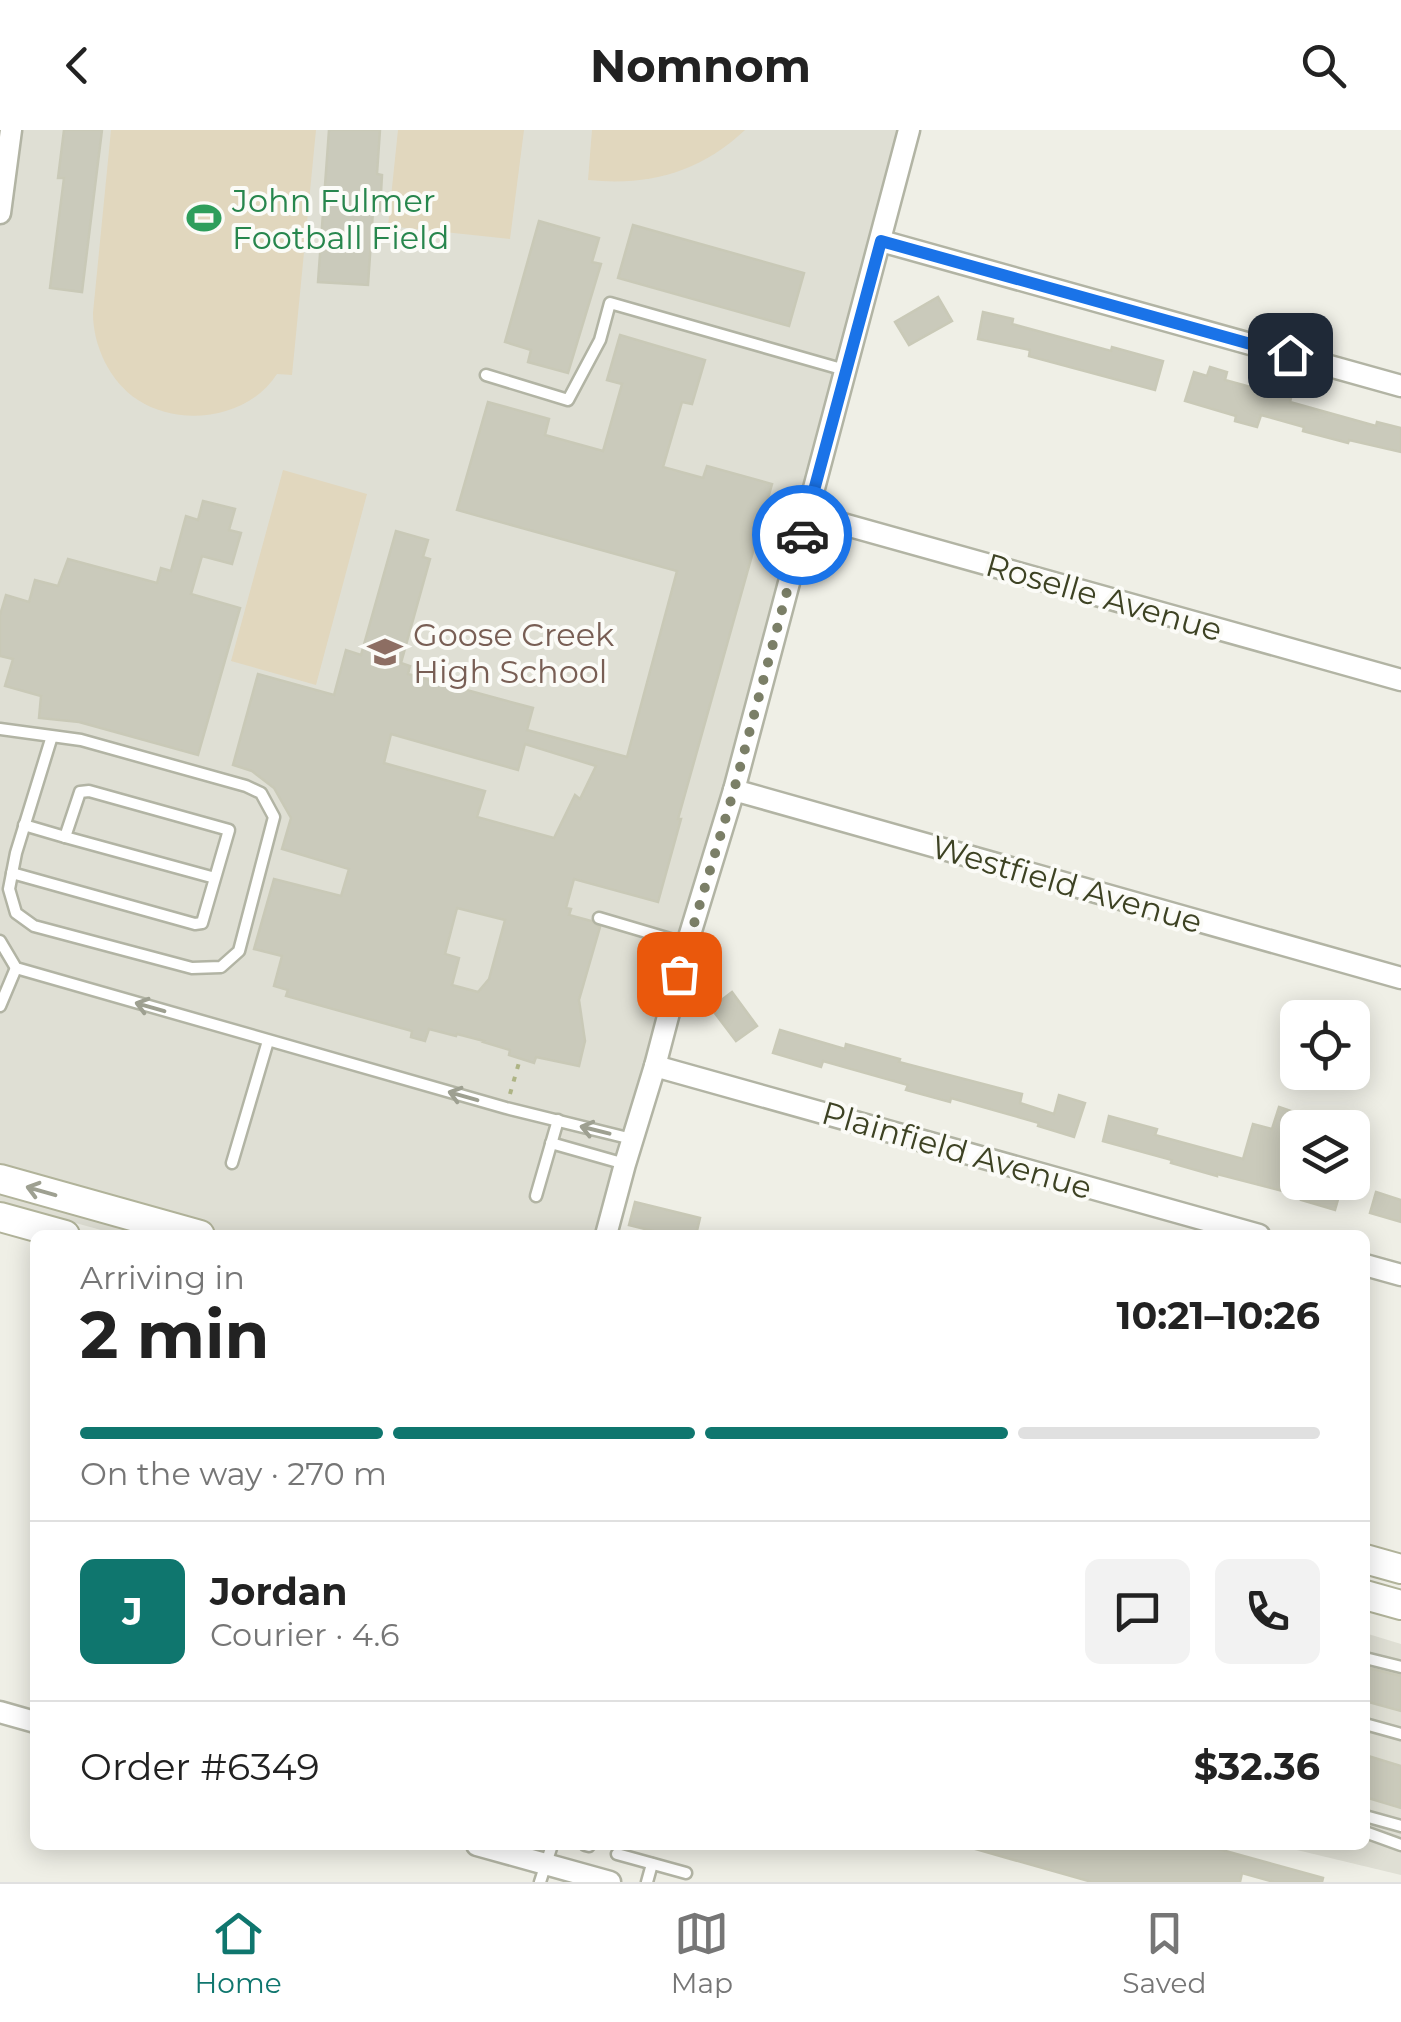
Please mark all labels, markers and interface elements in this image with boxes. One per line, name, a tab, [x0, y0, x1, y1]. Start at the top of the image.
icon: back	[50, 38, 105, 93]
text: Nomnom	[590, 38, 811, 93]
icon: search	[1296, 38, 1351, 93]
place label: John Fulmer Football Field	[231, 181, 449, 257]
sports icon: John Fulmer Football Field	[185, 199, 223, 237]
pin	[1248, 313, 1333, 398]
icon: home	[1263, 328, 1318, 383]
courier	[752, 485, 852, 585]
icon: car	[775, 508, 830, 563]
street label: Roselle Avenue	[981, 545, 1227, 649]
place label: Goose Creek High School	[413, 615, 614, 691]
school or university icon: Goose Creek High School	[366, 633, 404, 671]
street label: Westfield Avenue	[927, 827, 1207, 941]
pin	[637, 932, 722, 1017]
icon: bag	[652, 947, 707, 1002]
one-way arrow	[135, 997, 167, 1015]
map controls	[1280, 1000, 1370, 1200]
button: locate	[1280, 1000, 1370, 1090]
one-way arrow	[448, 1086, 479, 1104]
street label: Plainfield Avenue	[818, 1093, 1096, 1207]
button: layers	[1280, 1110, 1370, 1200]
one-way arrow	[580, 1119, 611, 1138]
one-way arrow	[26, 1181, 58, 1199]
text: Arriving in	[80, 1258, 245, 1297]
text: 10:21–10:26	[1117, 1292, 1320, 1339]
text: 2 min	[80, 1295, 269, 1374]
text: On the way · 270 m	[80, 1454, 387, 1493]
button: chat	[1085, 1559, 1190, 1664]
button: phone	[1215, 1559, 1320, 1664]
text: Jordan	[210, 1568, 348, 1615]
text: J	[122, 1588, 143, 1635]
text: Courier · 4.6	[210, 1615, 399, 1654]
text: Order #6349	[80, 1743, 320, 1790]
text: $32.36	[1194, 1743, 1320, 1790]
tab: Home	[195, 1906, 282, 2000]
tab: Map	[671, 1906, 733, 2000]
tab: Saved	[1122, 1906, 1206, 2000]

